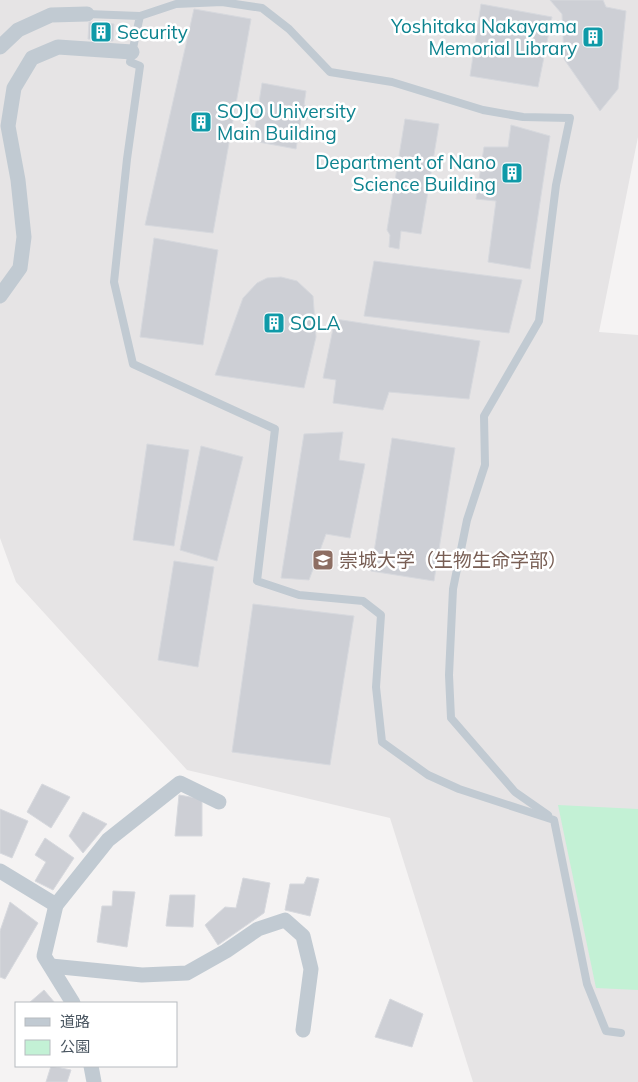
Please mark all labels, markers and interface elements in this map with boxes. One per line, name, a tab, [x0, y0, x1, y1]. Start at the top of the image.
place label: Yoshitaka Nakayama Memorial Library	[390, 14, 577, 60]
building icon: Security	[89, 20, 113, 44]
place label: Security	[117, 20, 188, 44]
building icon: Yoshitaka Nakayama Memorial Library	[581, 25, 605, 49]
place label: SOJO University Main Building	[217, 99, 356, 145]
building icon: SOJO University Main Building	[189, 110, 213, 134]
place label: Department of Nano Science Building	[315, 150, 496, 196]
building icon: Department of Nano Science Building	[500, 161, 524, 185]
building icon: SOLA	[262, 311, 286, 335]
place label: SOLA	[290, 311, 340, 335]
school or university icon: 崇城大学（生物生命学部）	[311, 548, 335, 572]
place label: 崇城大学（生物生命学部）	[339, 548, 567, 572]
legend	[15, 1002, 178, 1067]
text: 道路	[60, 1012, 90, 1031]
text: 公園	[60, 1037, 90, 1056]

